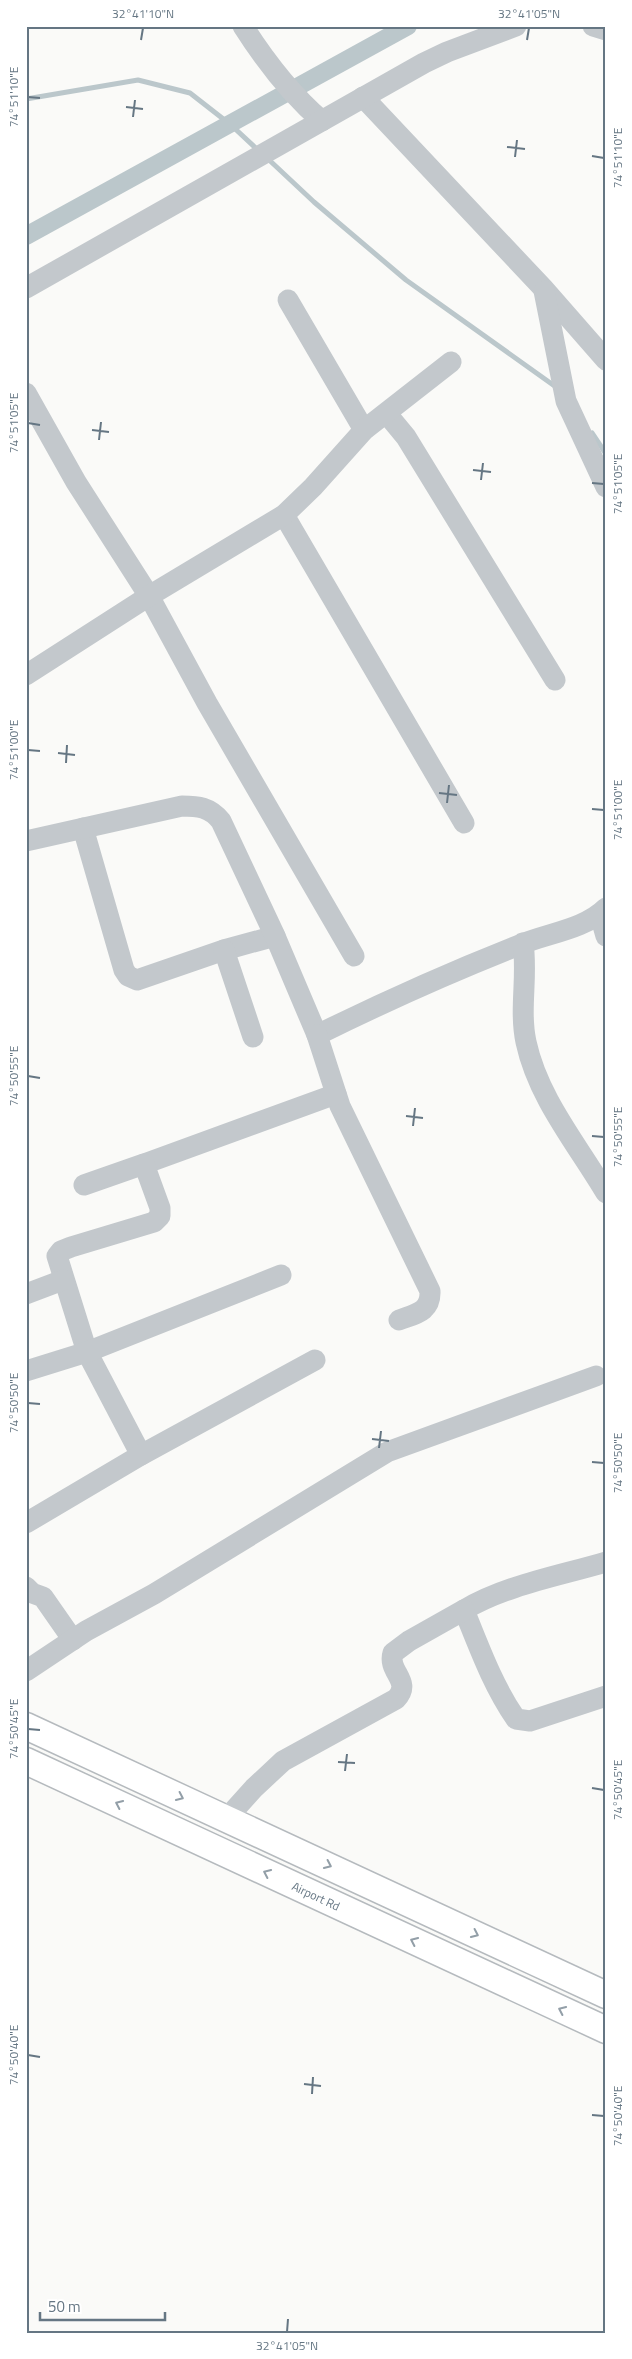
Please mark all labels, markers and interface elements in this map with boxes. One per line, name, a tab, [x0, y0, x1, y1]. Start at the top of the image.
text: 32°41'10"N	[112, 4, 174, 23]
text: 32°41'05"N	[498, 4, 560, 23]
text: 74°51'10"E	[4, 66, 23, 127]
text: 74°51'10"E	[608, 127, 627, 188]
text: 74°51'05"E	[4, 392, 23, 453]
text: 74°51'05"E	[608, 453, 627, 514]
text: 74°51'00"E	[4, 719, 23, 780]
text: 74°51'00"E	[608, 779, 627, 840]
text: 74°50'55"E	[4, 1045, 23, 1106]
text: 74°50'55"E	[608, 1106, 627, 1167]
text: 74°50'50"E	[4, 1372, 23, 1433]
text: 74°50'50"E	[608, 1432, 627, 1493]
text: 74°50'45"E	[4, 1698, 23, 1759]
text: 74°50'45"E	[608, 1759, 627, 1820]
one-way arrow	[175, 1790, 184, 1801]
one-way arrow	[115, 1800, 124, 1811]
one-way arrow	[323, 1859, 332, 1869]
one-way arrow	[263, 1868, 272, 1879]
street label: Airport Rd	[289, 1877, 343, 1915]
one-way arrow	[470, 1927, 479, 1938]
one-way arrow	[410, 1937, 419, 1948]
one-way arrow	[558, 2006, 567, 2016]
text: 74°50'40"E	[4, 2024, 23, 2085]
text: 74°50'40"E	[608, 2085, 627, 2146]
scale bar	[40, 2289, 165, 2321]
text: 50 m	[48, 2295, 81, 2318]
text: 32°41'05"N	[256, 2336, 318, 2355]

